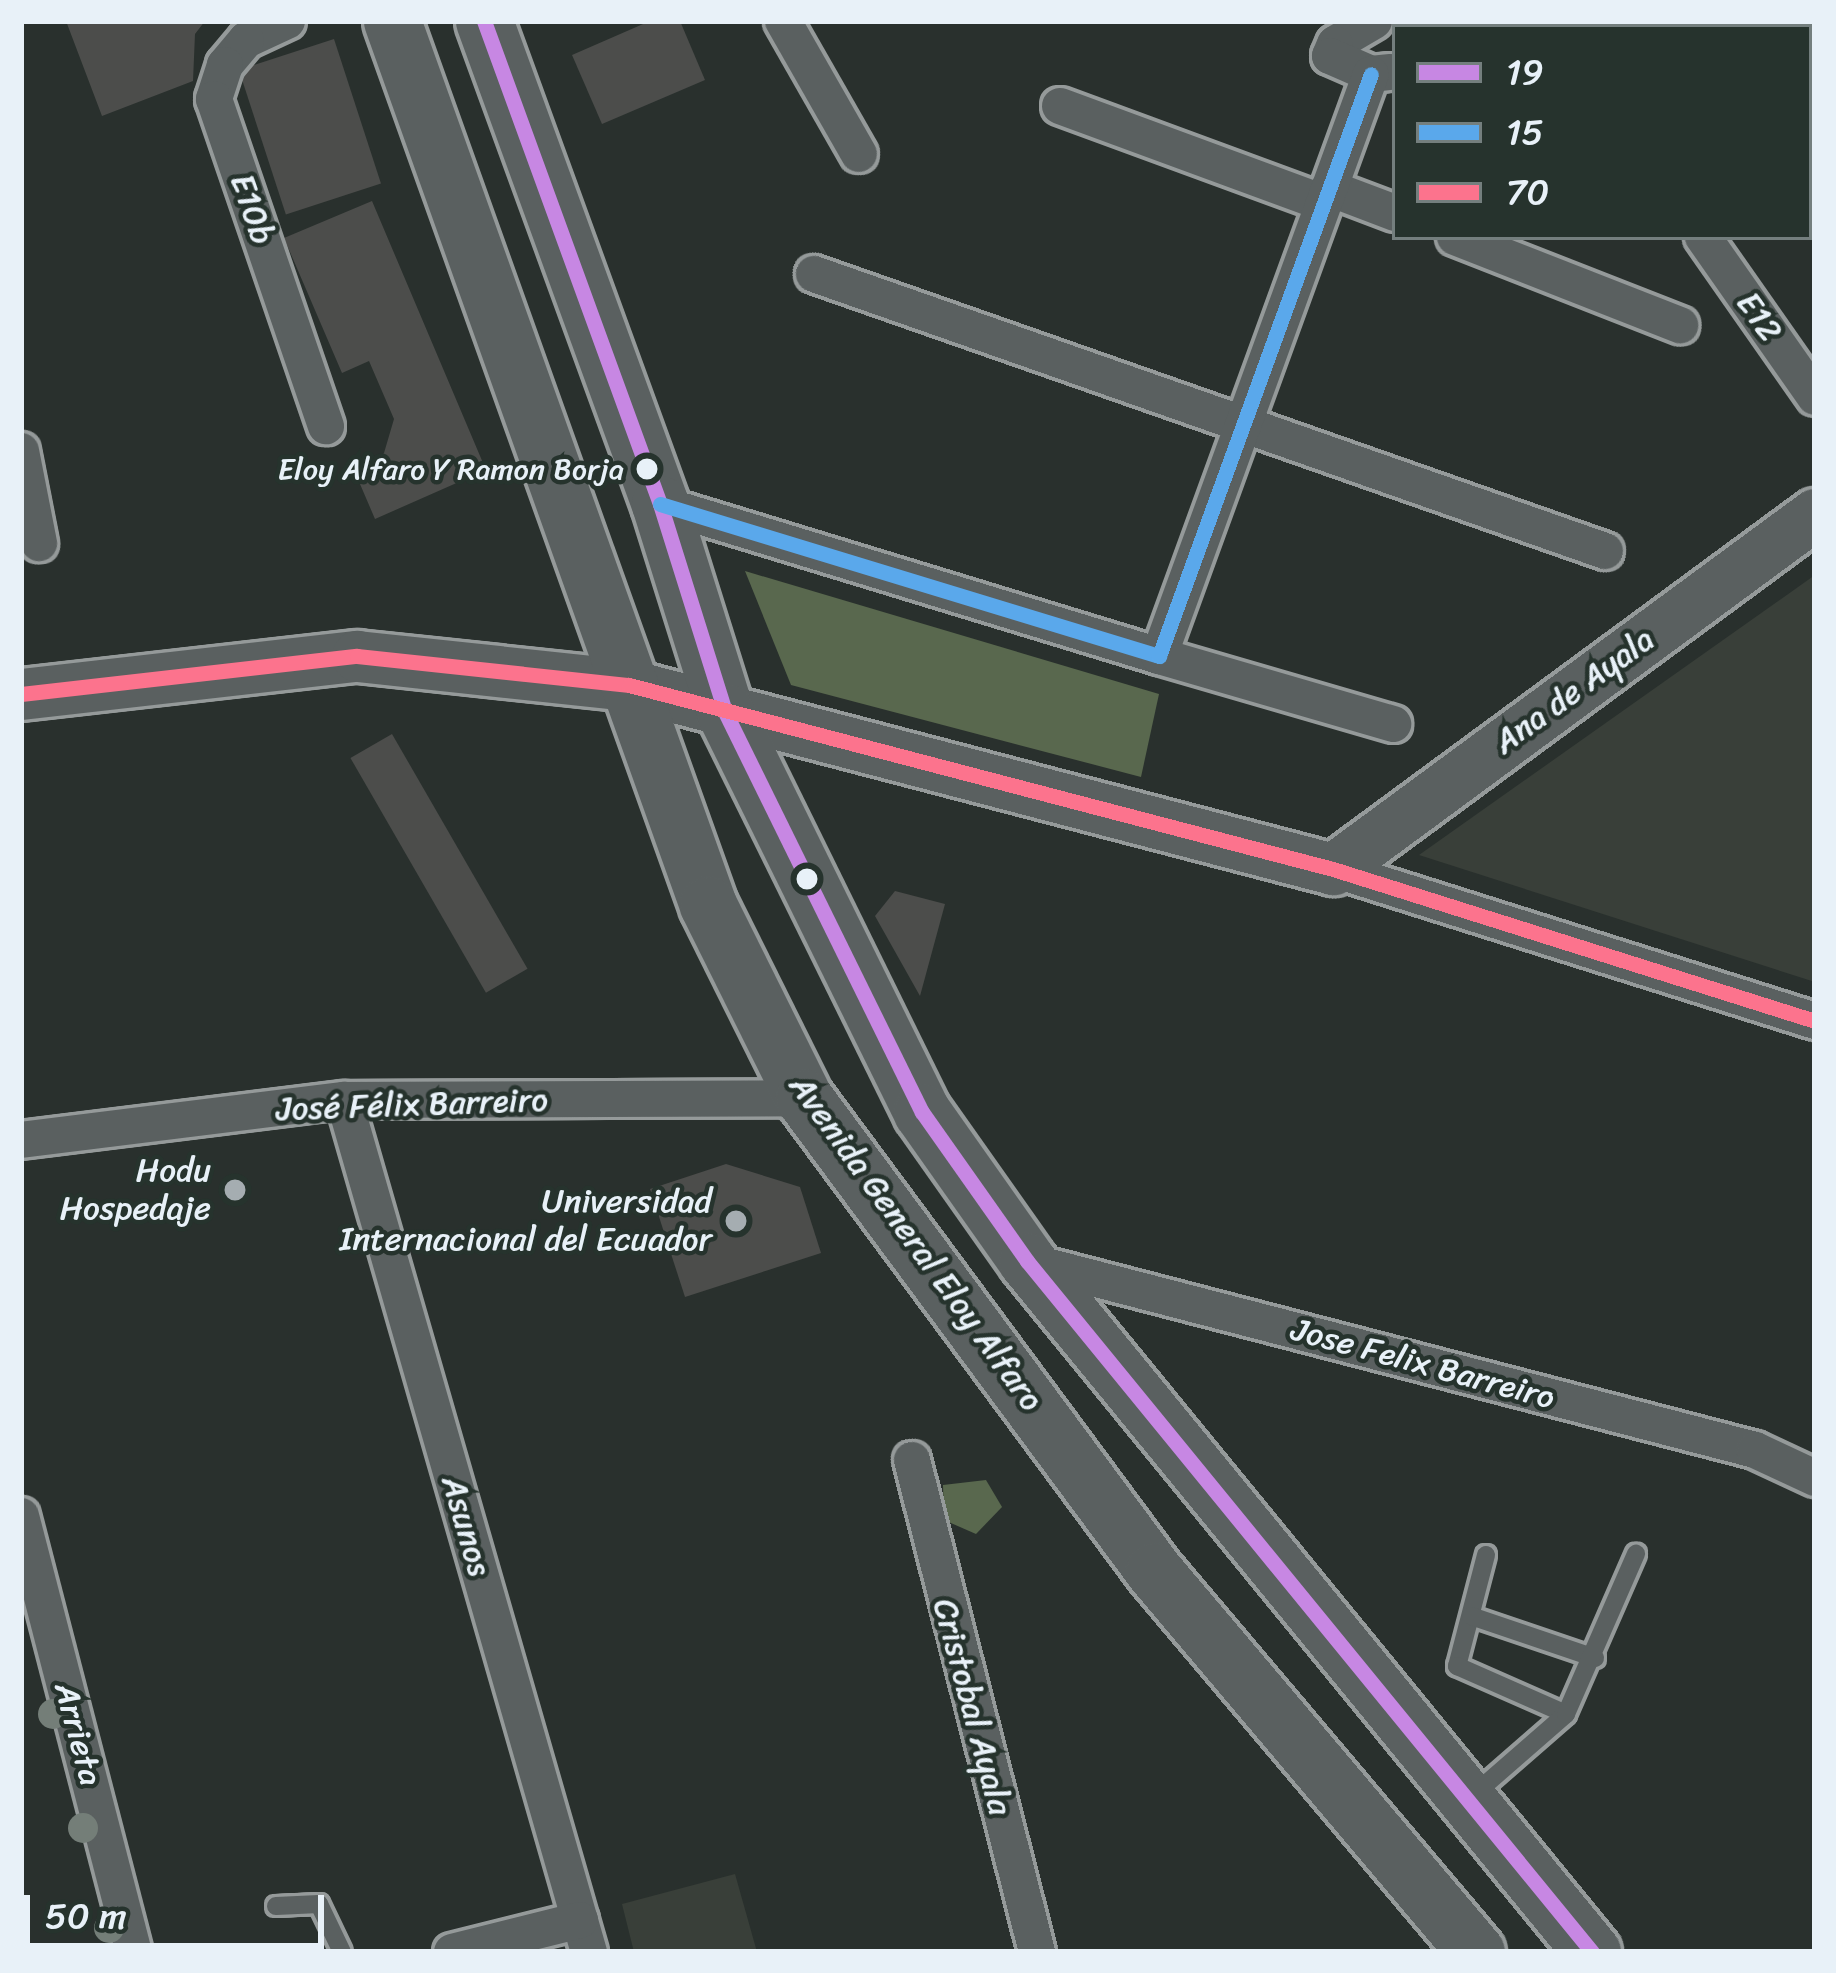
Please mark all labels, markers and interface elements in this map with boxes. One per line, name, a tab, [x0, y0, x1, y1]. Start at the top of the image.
legend	[1392, 24, 1812, 240]
text: 19	[1506, 40, 1544, 104]
text: 15	[1506, 100, 1543, 164]
text: 70	[1506, 160, 1549, 224]
street label: E10b	[222, 169, 282, 249]
street label: E12	[1728, 285, 1790, 349]
place label: Eloy Alfaro Y Ramon Borja	[277, 451, 624, 487]
marker: Eloy Alfaro Y Ramon Borja	[636, 458, 658, 480]
street label: Ana de Ayala	[1486, 619, 1662, 763]
unlabelled marker	[796, 868, 818, 890]
street label: Avenida General Eloy Alfaro	[781, 1067, 1051, 1419]
street label: José Félix Barreiro	[275, 1080, 549, 1130]
place label: Hodu Hospedaje	[60, 1151, 211, 1229]
marker: Hodu Hospedaje	[222, 1177, 248, 1203]
place label: Universidad Internacional del Ecuador	[338, 1182, 712, 1260]
marker: Universidad Internacional del Ecuador	[723, 1208, 749, 1234]
street label: Jose Felix Barreiro	[1286, 1310, 1560, 1418]
street label: Asunos	[433, 1471, 499, 1581]
street label: Cristobal Ayala	[924, 1594, 1020, 1820]
street label: Arrieta	[45, 1678, 111, 1790]
scale bar	[30, 1871, 330, 1945]
text: 50 m	[45, 1884, 127, 1948]

